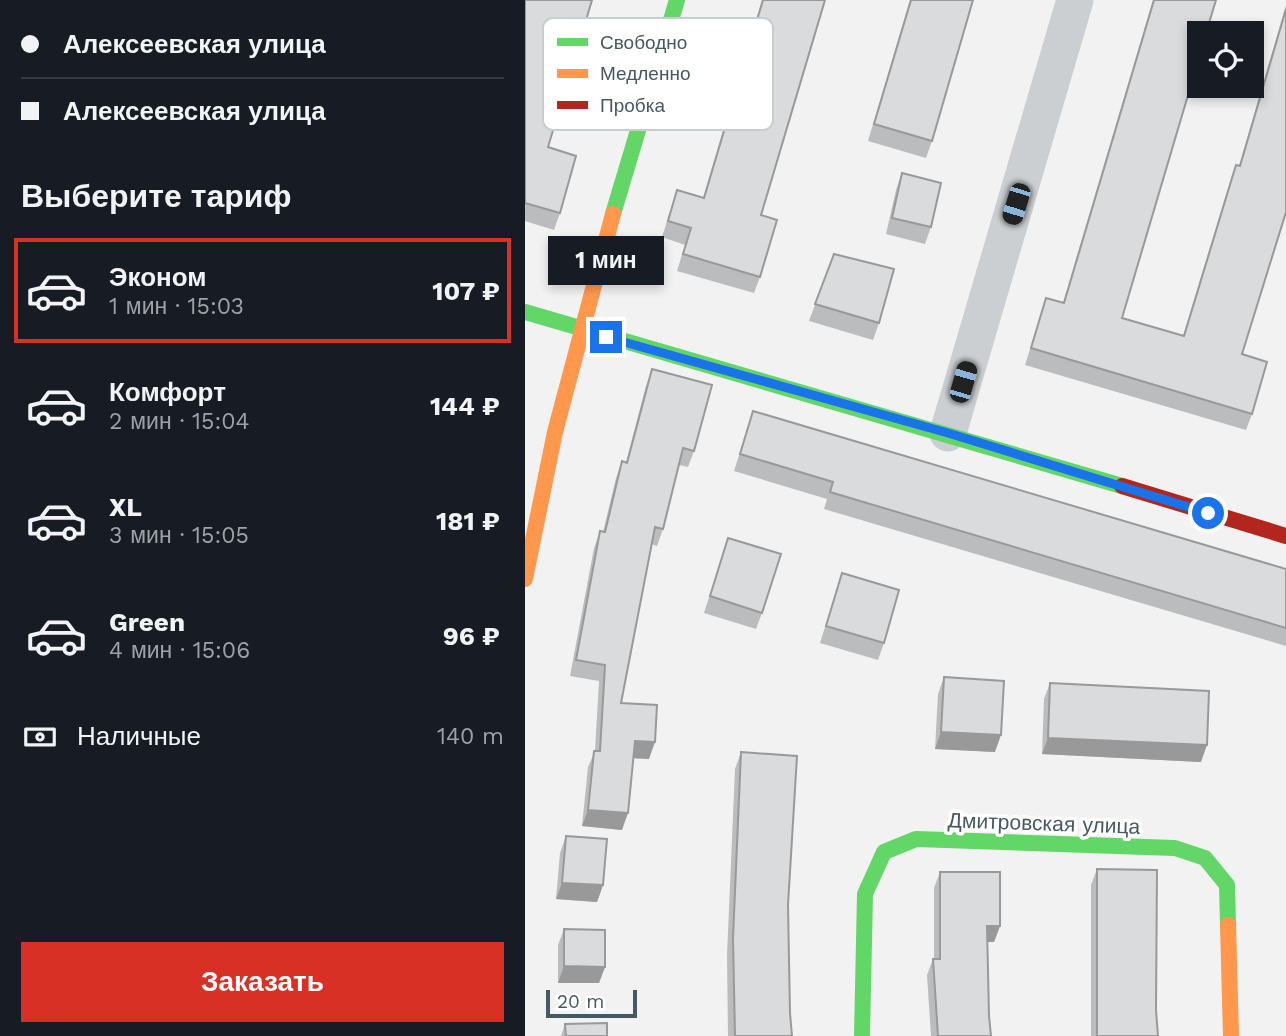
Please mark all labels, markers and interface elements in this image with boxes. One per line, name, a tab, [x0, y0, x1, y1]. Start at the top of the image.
legend	[543, 18, 773, 130]
map controls	[1187, 21, 1264, 98]
button: locate	[1187, 21, 1264, 98]
text: Алексеевская улица	[63, 29, 326, 59]
text: Свободно	[600, 31, 687, 54]
text: Медленно	[600, 62, 690, 85]
text: Пробка	[600, 94, 665, 117]
text: Алексеевская улица	[63, 96, 326, 126]
text: Выберите тариф	[21, 177, 292, 215]
car	[1000, 181, 1033, 227]
callout: 1 мин	[548, 236, 664, 284]
text: 1 мин	[575, 247, 637, 274]
icon: car	[25, 259, 88, 322]
text: Эконом	[109, 262, 207, 292]
text: 107 ₽	[432, 276, 500, 306]
text: 1 мин · 15:03	[109, 293, 244, 320]
route end	[590, 321, 622, 353]
car	[948, 359, 979, 405]
icon: car	[25, 374, 88, 437]
text: Комфорт	[109, 377, 226, 407]
text: 144 ₽	[430, 391, 500, 421]
text: 2 мин · 15:04	[109, 408, 250, 435]
icon: car	[25, 489, 88, 552]
text: XL	[109, 492, 142, 522]
route start	[1192, 497, 1224, 529]
text: 181 ₽	[436, 506, 500, 536]
text: 3 мин · 15:05	[109, 522, 249, 549]
icon: car	[25, 604, 88, 667]
text: Green	[109, 607, 185, 637]
text: 96 ₽	[443, 621, 500, 651]
text: 4 мин · 15:06	[109, 637, 250, 664]
icon: cash	[21, 718, 59, 756]
text: Наличные	[77, 721, 201, 751]
text: 140 m	[437, 723, 504, 750]
street label: Дмитровская улица	[947, 807, 1141, 839]
button: Заказать	[21, 942, 504, 1022]
scale bar	[546, 987, 637, 1019]
text: 20 m	[557, 990, 604, 1013]

